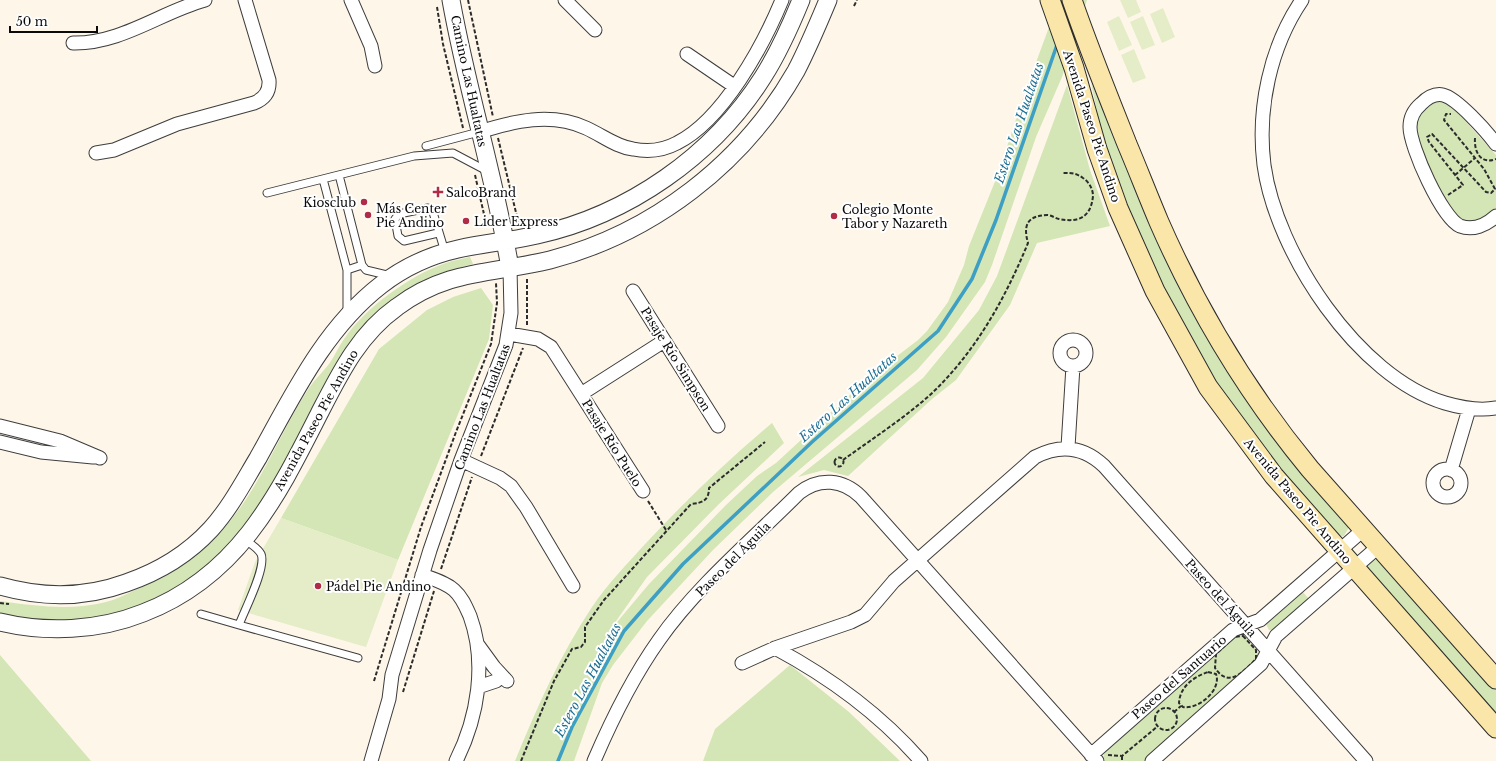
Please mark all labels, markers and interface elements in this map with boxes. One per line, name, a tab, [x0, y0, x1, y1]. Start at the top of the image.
scale bar	[10, 8, 97, 34]
text: 50 m	[16, 14, 48, 29]
street label: Camino Las Hualtatas	[448, 14, 490, 148]
street label: Avenida Paseo Pie Andino	[1060, 47, 1124, 204]
water label: Estero Las Hualtatas	[990, 60, 1048, 186]
place label: SalcoBrand	[446, 185, 516, 200]
marker: SalcoBrand	[433, 187, 443, 197]
place label: Kiosclub	[303, 195, 356, 210]
marker: Kiosclub	[359, 197, 369, 207]
place label: Más Center Pie Andino	[376, 201, 447, 230]
place label: Colegio Monte Tabor y Nazareth	[842, 202, 948, 231]
marker: Más Center Pie Andino	[363, 210, 373, 220]
marker: Colegio Monte Tabor y Nazareth	[829, 211, 839, 221]
place label: Lider Express	[474, 214, 558, 229]
marker: Lider Express	[461, 216, 471, 226]
street label: Pasaje Río Simpson	[638, 304, 714, 414]
street label: Camino Las Hualtatas	[451, 342, 513, 472]
street label: Avenida Paseo Pie Andino	[270, 347, 361, 494]
water label: Estero Las Hualtatas	[795, 348, 901, 446]
street label: Pasaje Río Puelo	[579, 396, 645, 490]
street label: Avenida Paseo Pie Andino	[1240, 434, 1355, 567]
street label: Paseo del Águila	[692, 518, 774, 599]
street label: Paseo del Águila	[1182, 555, 1261, 640]
place label: Pádel Pie Andino	[326, 579, 431, 594]
marker: Pádel Pie Andino	[313, 581, 323, 591]
water label: Estero Las Hualtatas	[550, 620, 625, 741]
street label: Paseo del Santuario	[1129, 632, 1229, 722]

